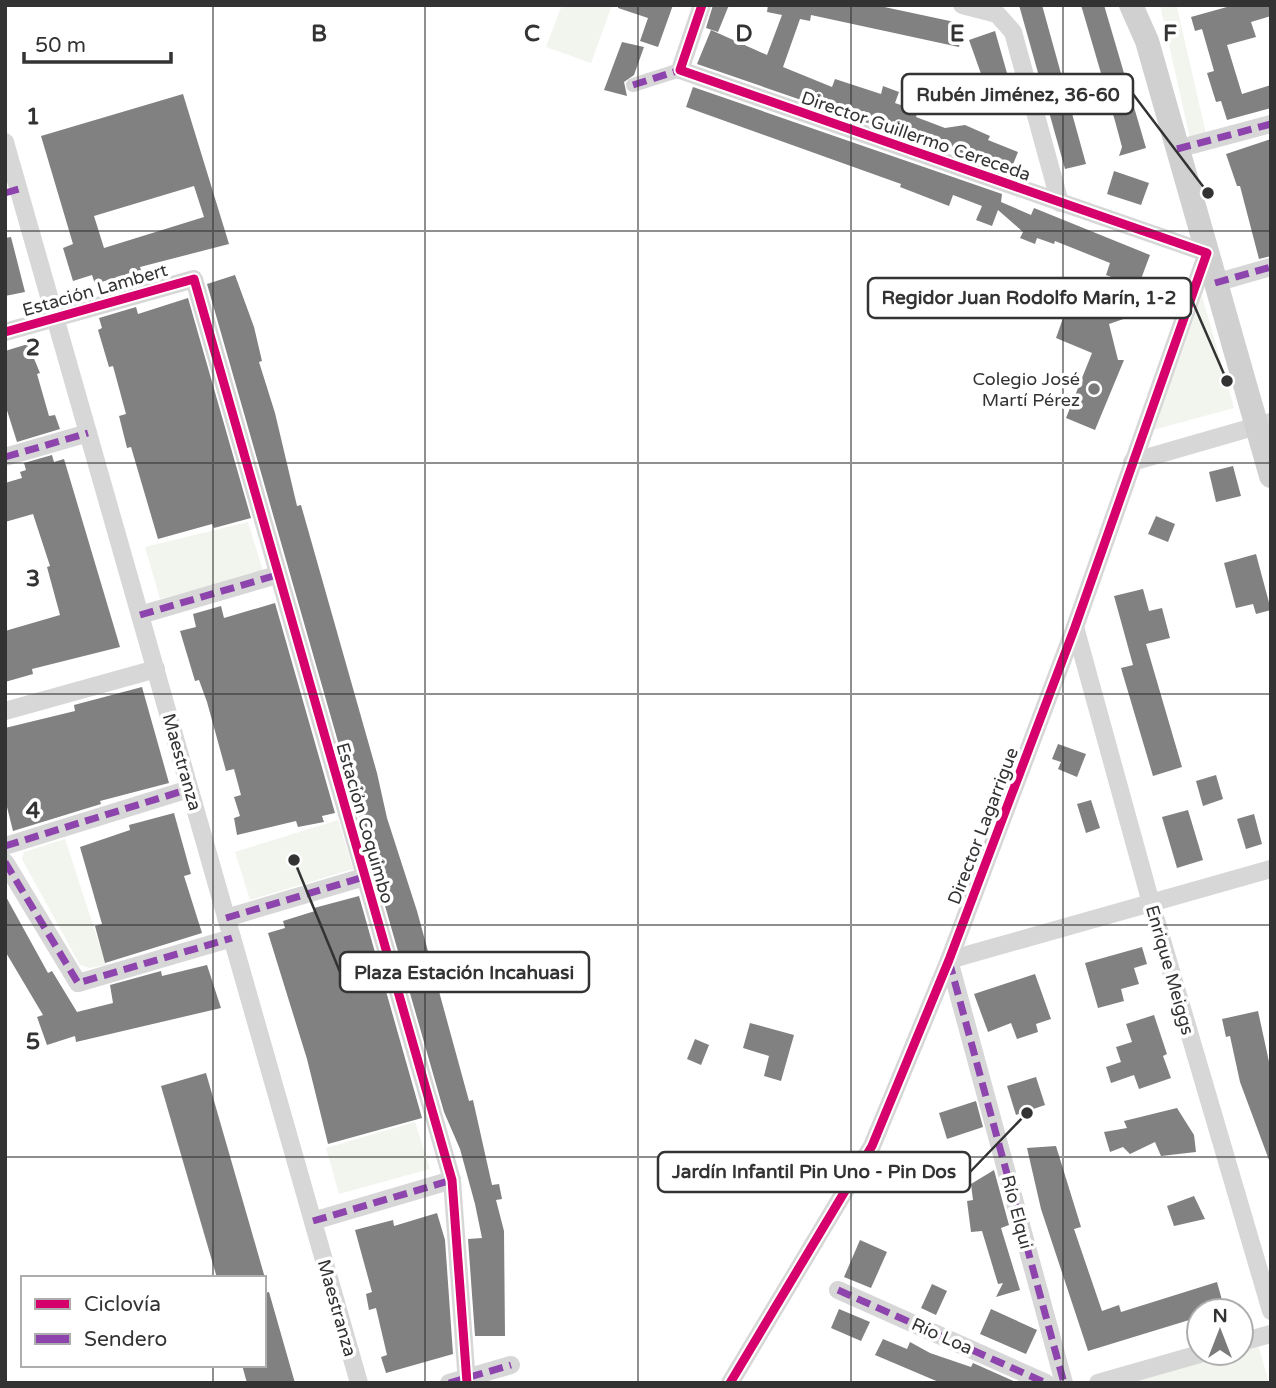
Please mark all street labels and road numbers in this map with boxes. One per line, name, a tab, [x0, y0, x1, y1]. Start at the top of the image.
street label: Director Guillermo Cereceda	[798, 86, 1034, 186]
street label: Estación Lambert	[20, 259, 170, 321]
street label: Maestranza	[158, 711, 206, 813]
street label: Estación Coquimbo	[331, 740, 399, 906]
street label: Director Lagarrigue	[943, 744, 1023, 908]
street label: Enrique Meiggs	[1141, 903, 1199, 1037]
street label: Río Elqui	[997, 1173, 1037, 1251]
street label: Maestranza	[313, 1257, 361, 1359]
street label: Río Loa	[908, 1313, 976, 1359]

